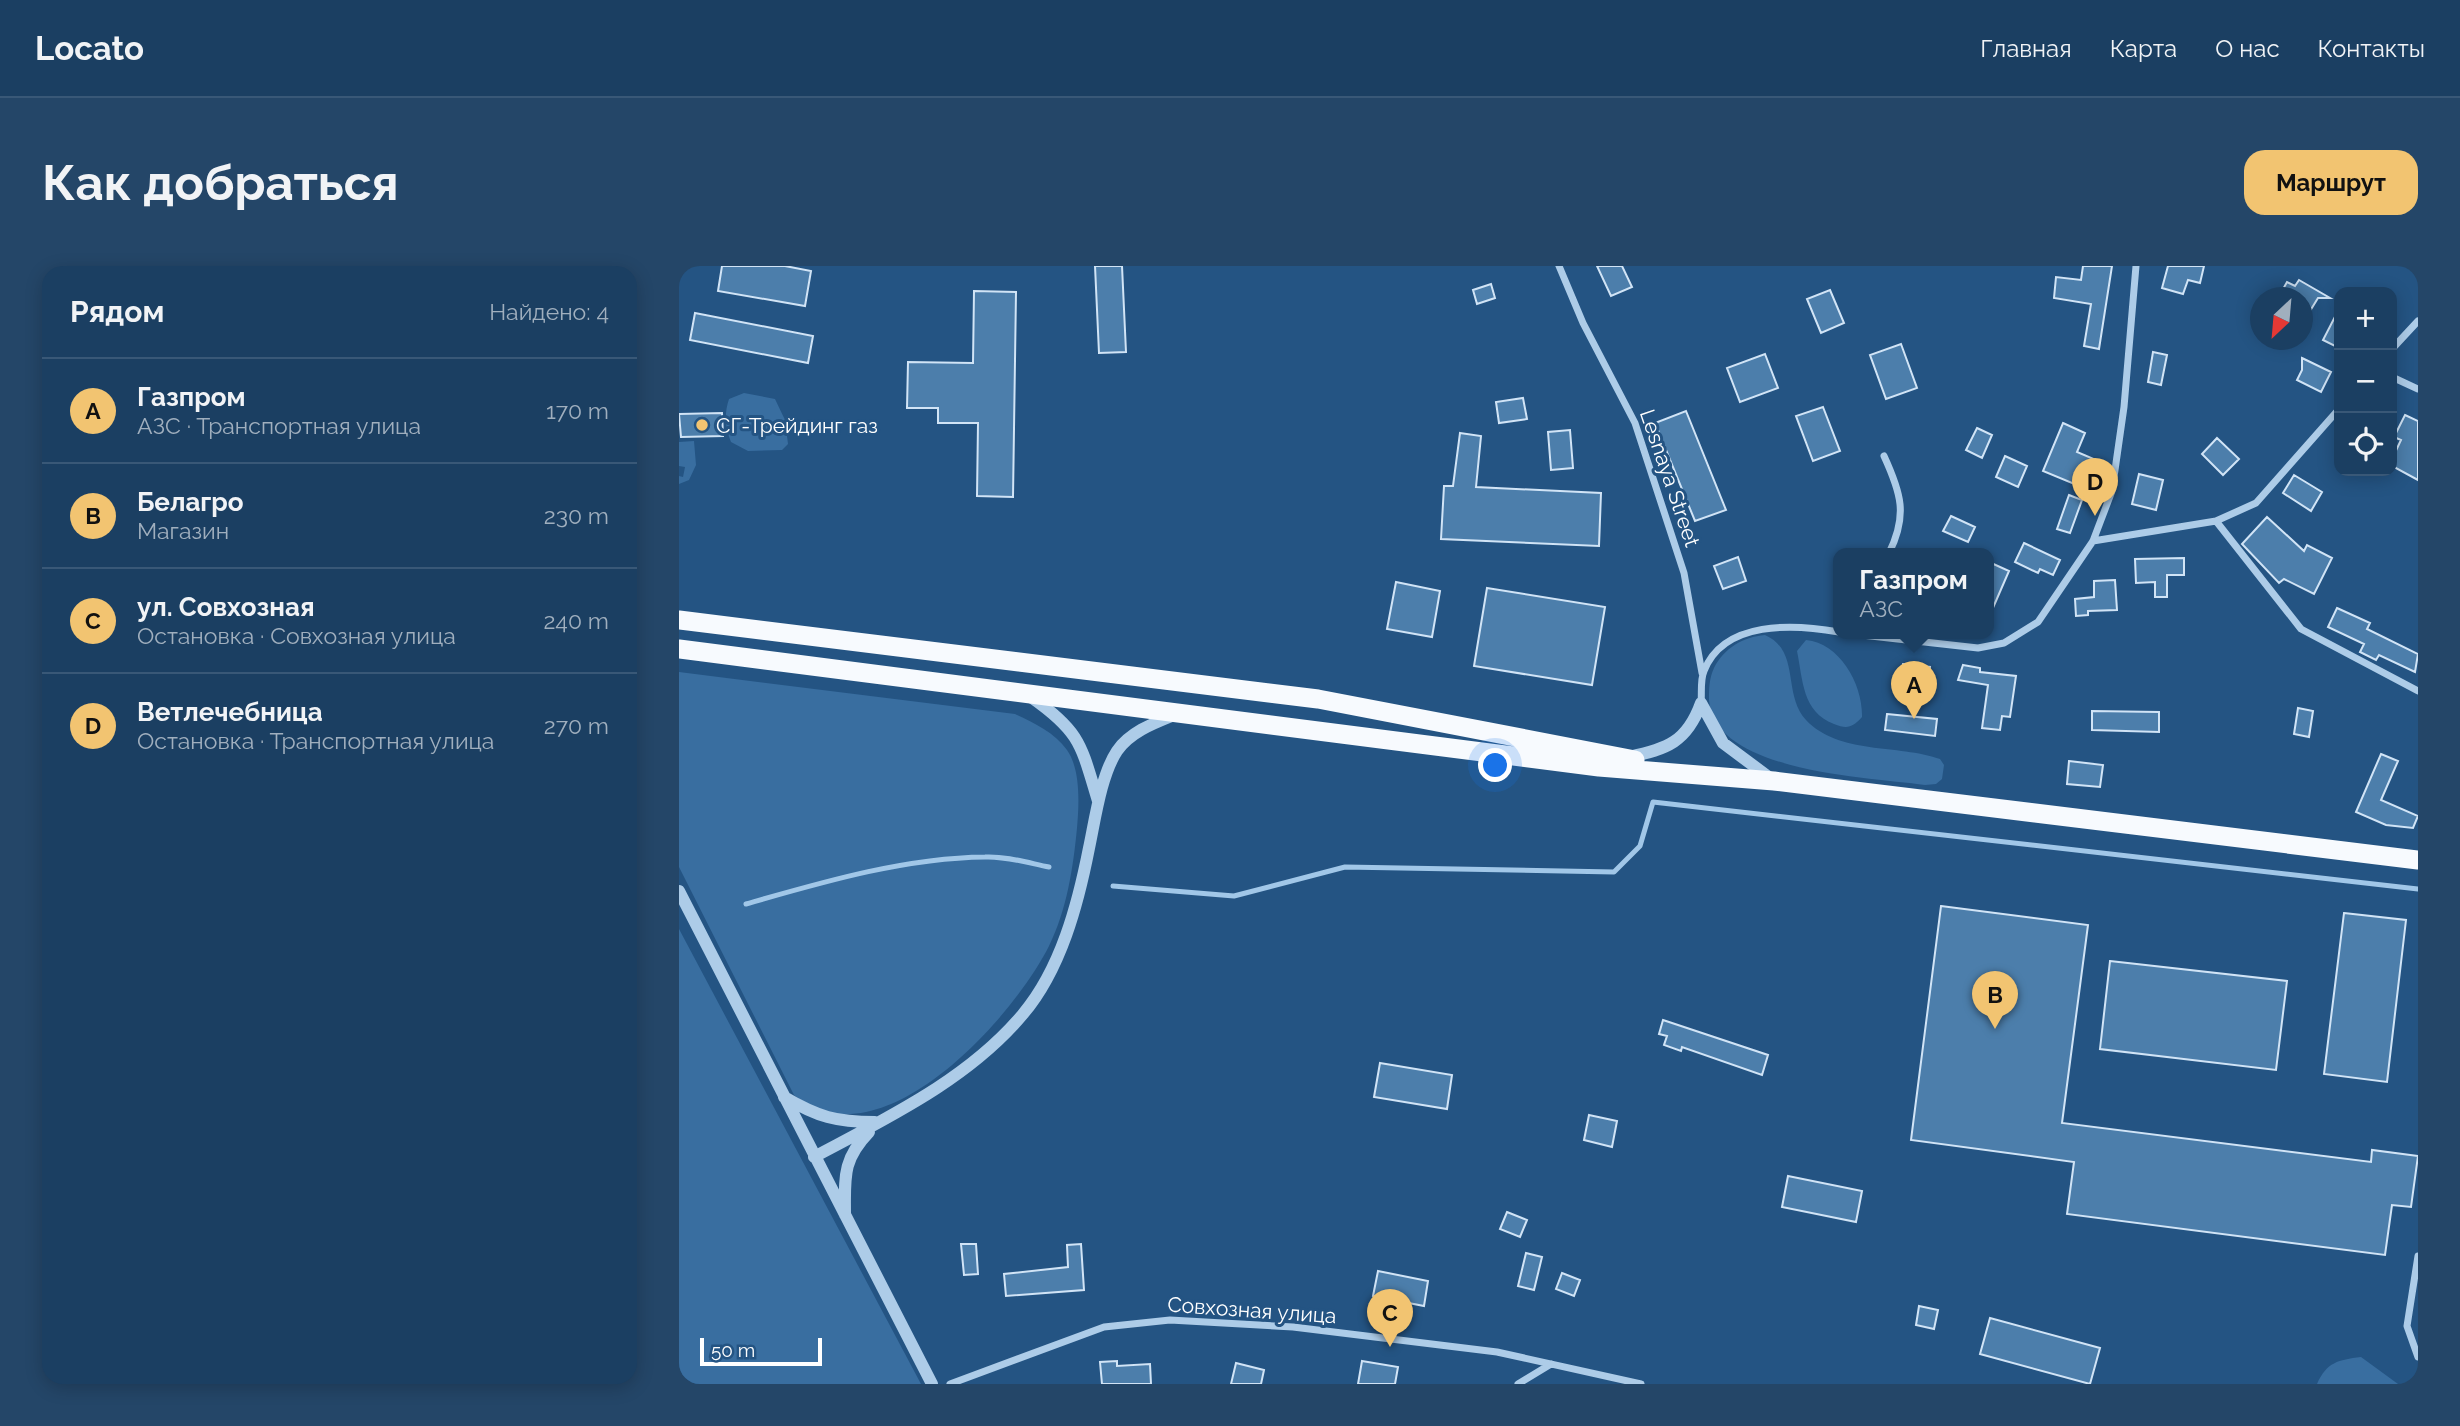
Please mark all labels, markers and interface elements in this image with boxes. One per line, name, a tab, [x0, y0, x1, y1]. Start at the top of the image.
text: Locato	[35, 29, 144, 68]
text: Главная	[1980, 34, 2072, 63]
text: Карта	[2110, 34, 2177, 63]
text: О нас	[2215, 34, 2280, 63]
text: Контакты	[2318, 34, 2425, 63]
button: Маршрут	[2244, 150, 2418, 215]
text: Как добраться	[42, 154, 399, 211]
north arrow	[2250, 287, 2313, 350]
map controls	[2334, 287, 2397, 476]
button: +	[2334, 287, 2397, 350]
text: Рядом	[70, 294, 164, 329]
text: Найдено: 4	[489, 298, 609, 325]
button: −	[2334, 350, 2397, 413]
text: Газпром	[137, 382, 245, 412]
text: A	[85, 397, 101, 424]
text: 170 m	[546, 397, 609, 424]
street label: Lesnaya Street	[1635, 406, 1705, 550]
text: АЗС · Транспортная улица	[137, 412, 421, 439]
place label: СГ-Трейдинг газ	[716, 413, 878, 438]
button: locate	[2334, 413, 2397, 476]
marker: СГ-Трейдинг газ	[694, 417, 710, 433]
pin: D	[2072, 458, 2118, 516]
text: Белагро	[137, 487, 244, 517]
text: B	[85, 502, 101, 529]
text: 230 m	[544, 502, 609, 529]
text: Магазин	[137, 517, 229, 544]
popup	[1833, 548, 1994, 639]
text: Газпром	[1859, 565, 1968, 595]
text: ул. Совхозная	[137, 592, 315, 622]
text: АЗС	[1859, 595, 1903, 622]
text: C	[85, 607, 101, 634]
text: 240 m	[543, 607, 609, 634]
text: Остановка · Совхозная улица	[137, 622, 456, 649]
pin: A	[1891, 661, 1937, 719]
text: Ветлечебница	[137, 697, 323, 727]
text: D	[85, 712, 101, 739]
text: 270 m	[544, 712, 609, 739]
text: Остановка · Транспортная улица	[137, 727, 494, 754]
your location	[1478, 748, 1512, 782]
pin: B	[1972, 971, 2018, 1029]
pin: C	[1367, 1289, 1413, 1347]
street label: Совхозная улица	[1167, 1292, 1337, 1328]
scale bar	[700, 1335, 823, 1367]
text: 50 m	[711, 1339, 755, 1361]

